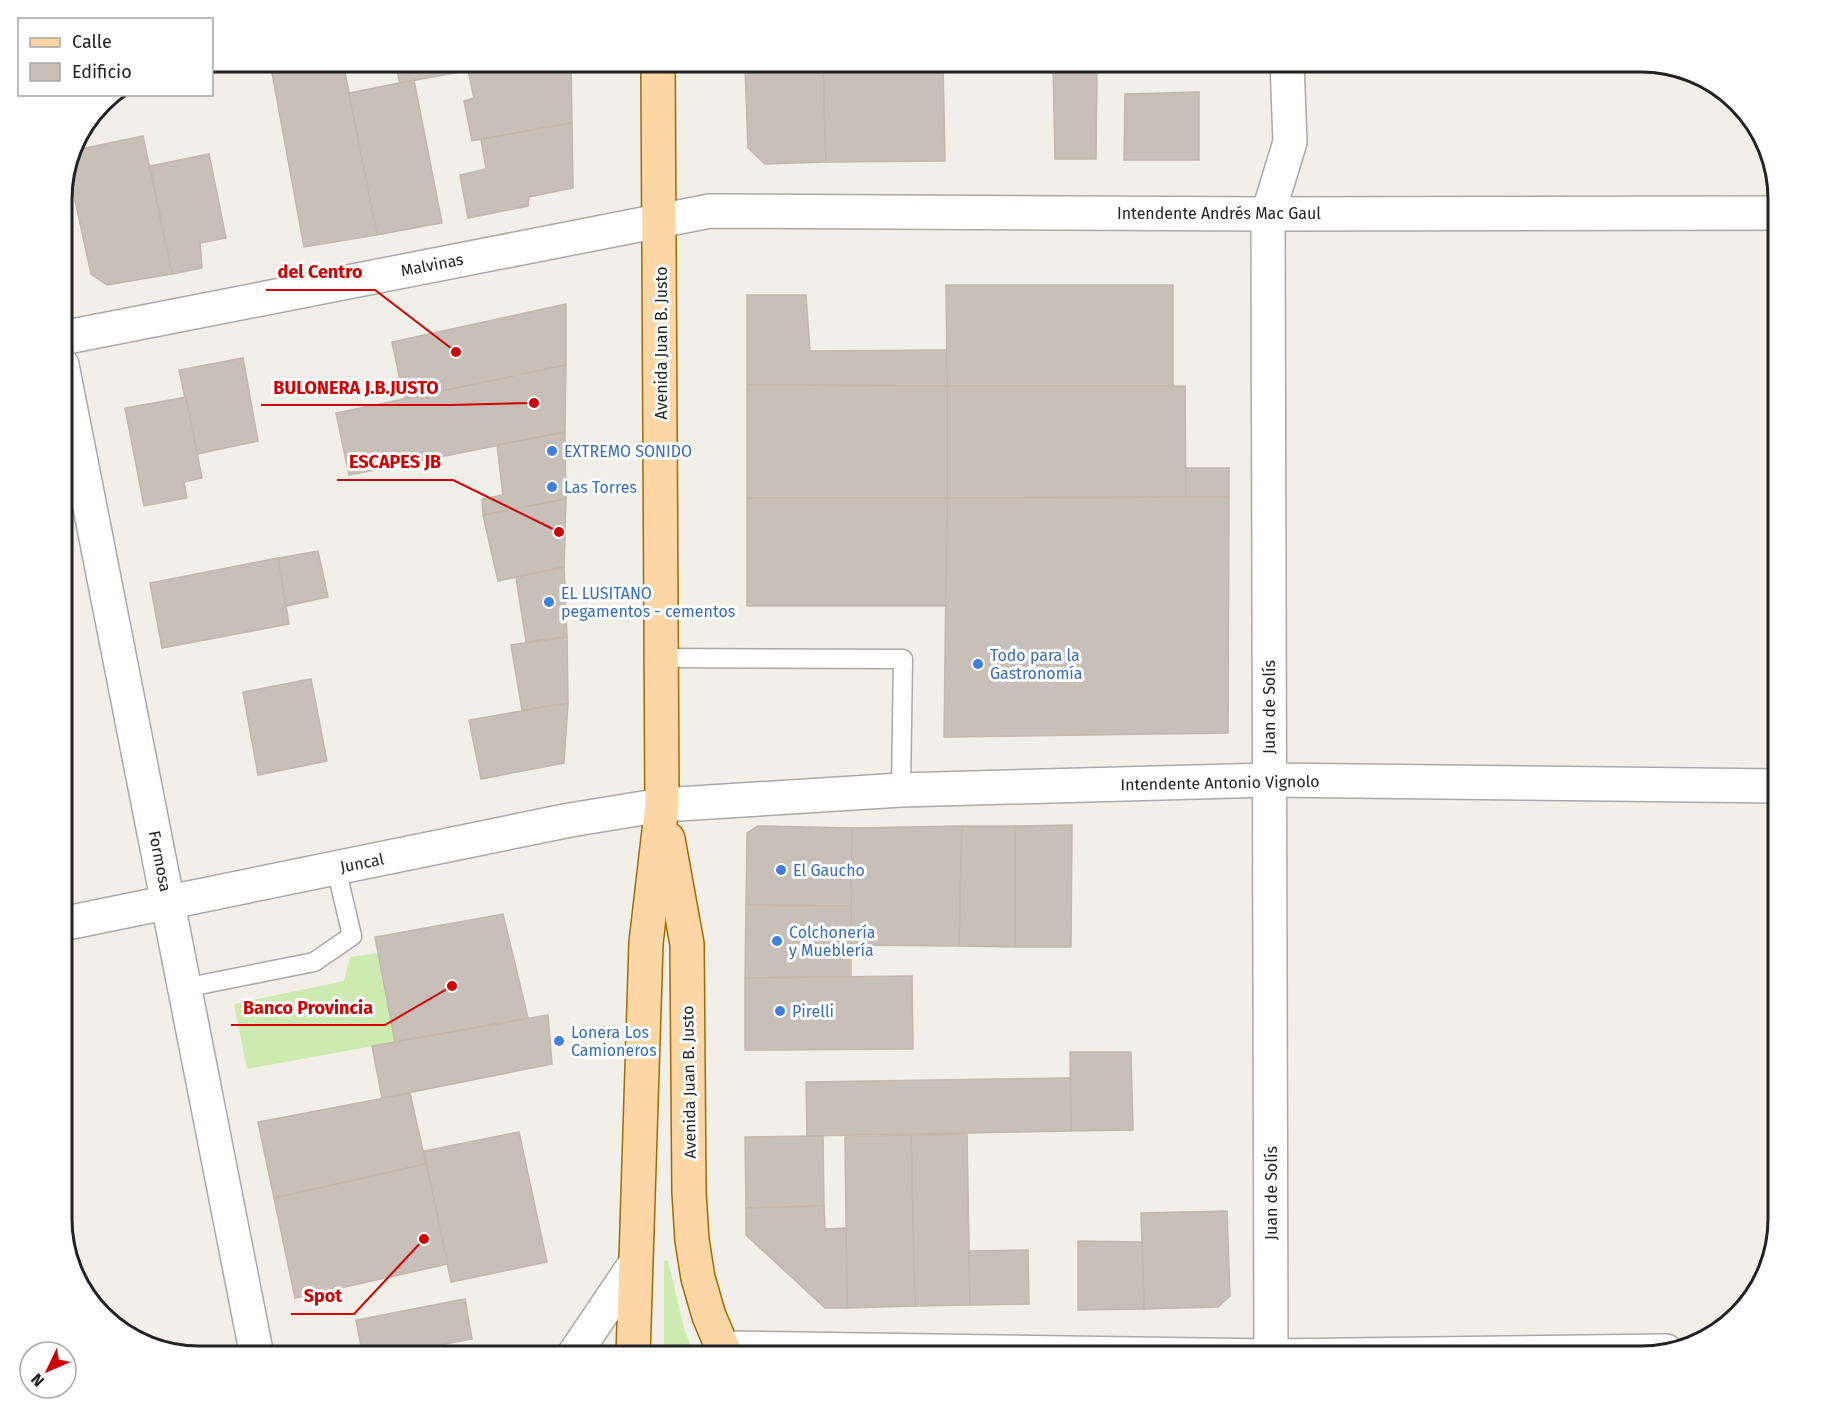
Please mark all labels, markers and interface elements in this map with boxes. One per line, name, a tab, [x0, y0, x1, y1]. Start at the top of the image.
legend	[18, 18, 213, 96]
text: Calle	[72, 31, 112, 53]
text: Edificio	[72, 61, 132, 83]
street label: Intendente Andrés Mac Gaul	[1117, 204, 1321, 223]
street label: Malvinas	[399, 250, 465, 280]
callout: del Centro	[266, 254, 375, 290]
text: del Centro	[278, 261, 362, 283]
street label: Avenida Juan B. Justo	[652, 267, 671, 419]
callout: BULONERA J.B.JUSTO	[261, 369, 450, 405]
text: BULONERA J.B.JUSTO	[273, 377, 439, 399]
place label: EXTREMO SONIDO	[564, 442, 692, 461]
callout: ESCAPES JB	[337, 444, 453, 480]
marker: EXTREMO SONIDO	[545, 444, 559, 458]
text: ESCAPES JB	[349, 451, 441, 473]
place label: Las Torres	[564, 478, 637, 497]
marker: Las Torres	[545, 480, 559, 494]
place label: EL LUSITANO pegamentos - cementos	[561, 584, 735, 621]
marker: EL LUSITANO pegamentos - cementos	[542, 595, 556, 609]
place label: Todo para la Gastronomía	[990, 646, 1083, 683]
marker: Todo para la Gastronomía	[971, 657, 985, 671]
street label: Juan de Solís	[1260, 660, 1279, 754]
street label: Intendente Antonio Vignolo	[1120, 772, 1320, 794]
street label: Formosa	[145, 829, 175, 893]
street label: Juncal	[338, 849, 386, 877]
place label: El Gaucho	[793, 861, 865, 880]
marker: El Gaucho	[774, 863, 788, 877]
place label: Colchonería y Mueblería	[789, 923, 875, 960]
marker: Colchonería y Mueblería	[770, 934, 784, 948]
callout: Banco Provincia	[231, 989, 385, 1025]
text: Banco Provincia	[243, 997, 373, 1019]
place label: Pirelli	[792, 1002, 834, 1021]
marker: Pirelli	[773, 1004, 787, 1018]
street label: Avenida Juan B. Justo	[678, 1005, 700, 1159]
place label: Lonera Los Camioneros	[571, 1023, 657, 1060]
marker: Lonera Los Camioneros	[552, 1034, 566, 1048]
street label: Juan de Solís	[1262, 1146, 1281, 1240]
callout: Spot	[291, 1278, 354, 1314]
text: Spot	[304, 1285, 343, 1307]
north arrow	[18, 1340, 78, 1400]
text: N	[27, 1370, 48, 1390]

